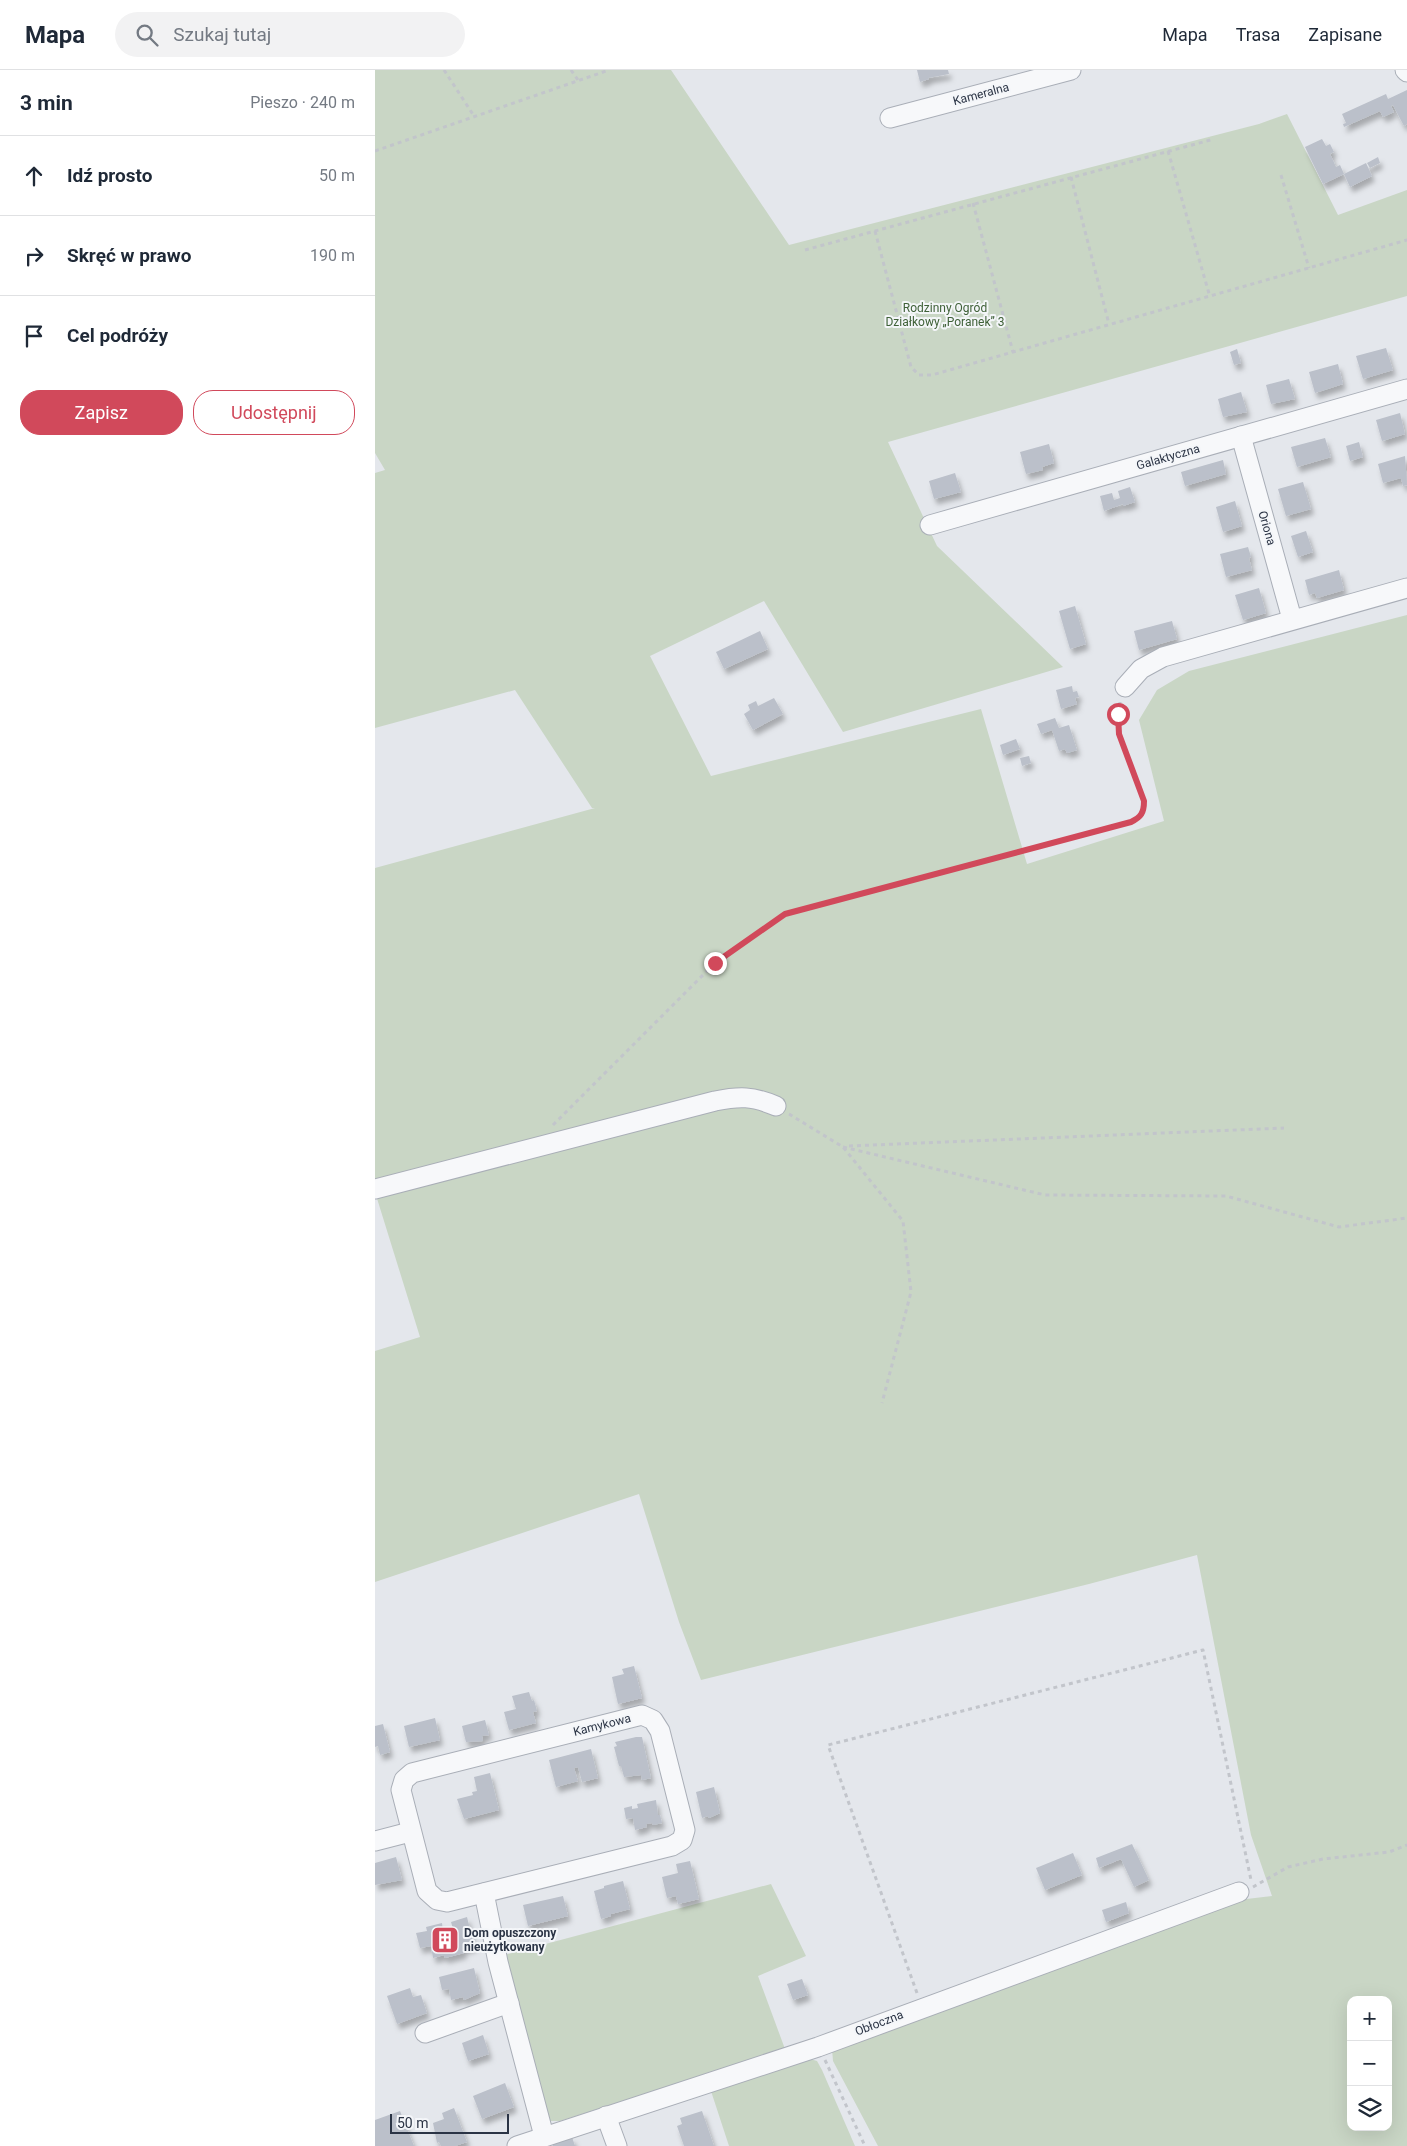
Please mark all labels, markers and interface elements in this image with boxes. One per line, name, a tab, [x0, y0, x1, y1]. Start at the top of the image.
search box	[115, 12, 465, 57]
text: Mapa	[25, 21, 85, 49]
icon: search	[133, 21, 161, 49]
text: Szukaj tutaj	[173, 23, 271, 46]
text: Mapa	[1162, 24, 1208, 45]
text: Trasa	[1236, 24, 1280, 45]
text: Zapisane	[1308, 24, 1382, 45]
street label: Kameralna	[951, 80, 1011, 108]
text: 3 min	[20, 91, 73, 115]
text: Pieszo · 240 m	[250, 93, 355, 112]
icon: ahead	[20, 162, 48, 190]
text: Idź prosto	[67, 164, 152, 187]
text: 50 m	[319, 166, 355, 185]
icon: right	[20, 242, 48, 270]
text: Skręć w prawo	[67, 244, 191, 267]
text: 190 m	[310, 246, 355, 265]
park label: Rodzinny Ogród Działkowy „Poranek” 3	[885, 301, 1005, 329]
icon: arrive	[20, 322, 48, 350]
text: Cel podróży	[67, 324, 168, 347]
button: Zapisz	[20, 390, 183, 435]
button: Udostępnij	[193, 390, 355, 435]
street label: Galaktyczna	[1135, 441, 1201, 473]
street label: Oriona	[1255, 509, 1279, 547]
route start	[1107, 703, 1130, 726]
route end	[704, 952, 727, 975]
street label: Kamykowa	[572, 1711, 632, 1739]
building icon: Dom opuszczony nieużytkowany	[430, 1925, 460, 1955]
place label: Dom opuszczony nieużytkowany	[464, 1926, 557, 1954]
map controls	[1347, 1996, 1392, 2131]
button: +	[1347, 1996, 1392, 2041]
street label: Obłoczna	[853, 2007, 905, 2039]
button: −	[1347, 2041, 1392, 2086]
button: layers	[1347, 2086, 1392, 2131]
scale bar	[390, 2111, 509, 2134]
text: 50 m	[397, 2115, 429, 2131]

